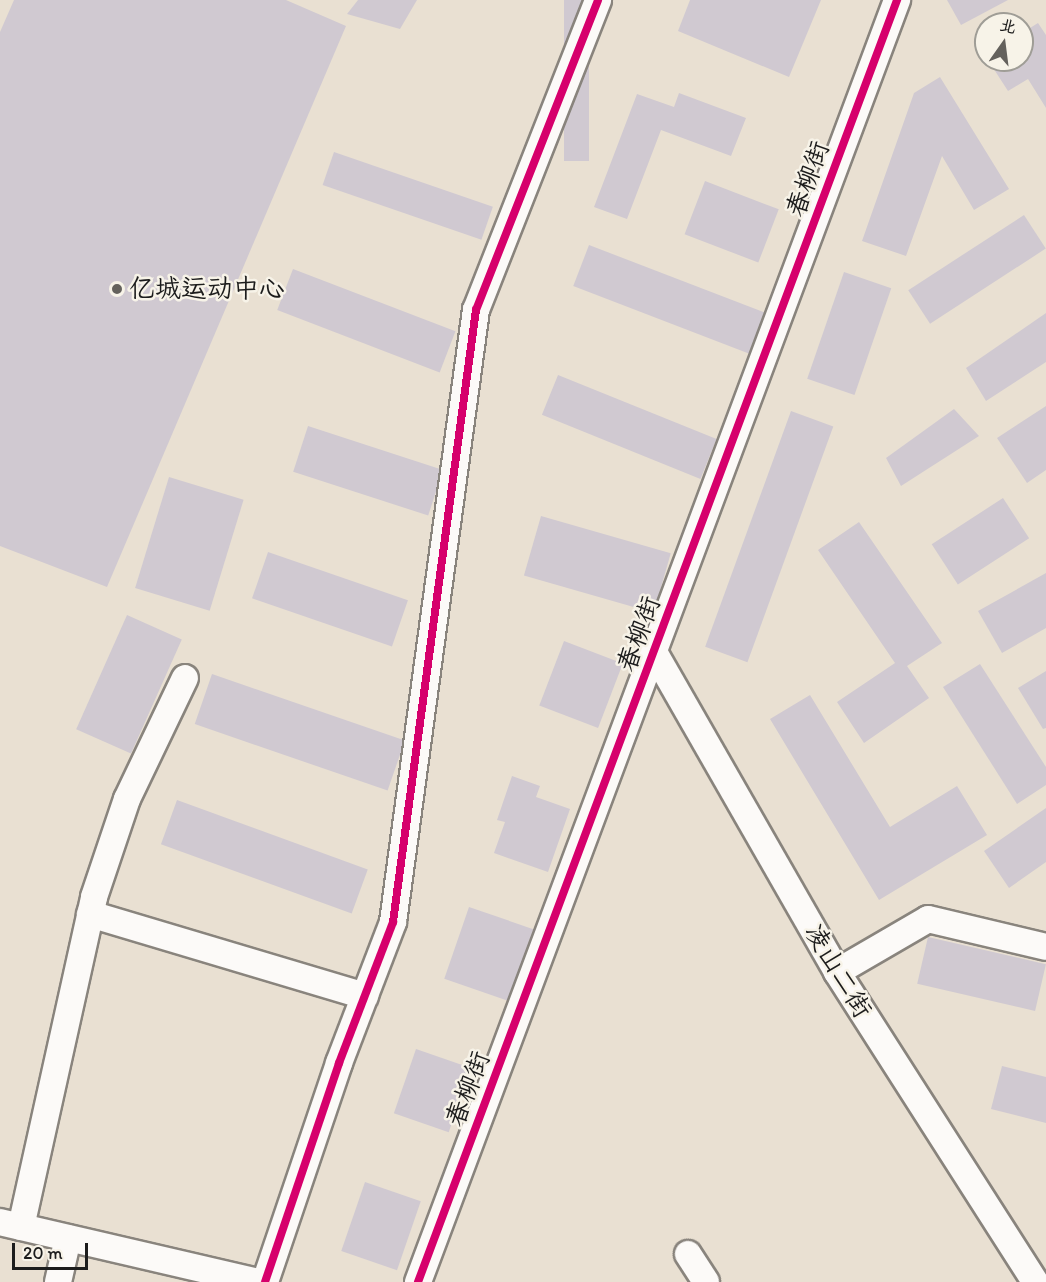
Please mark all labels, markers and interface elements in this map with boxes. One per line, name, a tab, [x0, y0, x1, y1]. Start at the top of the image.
north arrow	[974, 12, 1034, 72]
text: 北	[998, 15, 1018, 37]
street label: 春柳街	[780, 137, 836, 221]
place label: 亿城运动中心	[129, 273, 285, 305]
marker: 亿城运动中心	[110, 282, 124, 296]
street label: 春柳街	[611, 592, 667, 676]
street label: 凌山二街	[798, 918, 878, 1024]
street label: 春柳街	[439, 1047, 497, 1131]
scale bar	[15, 1231, 92, 1269]
text: 20 m	[23, 1242, 63, 1264]

